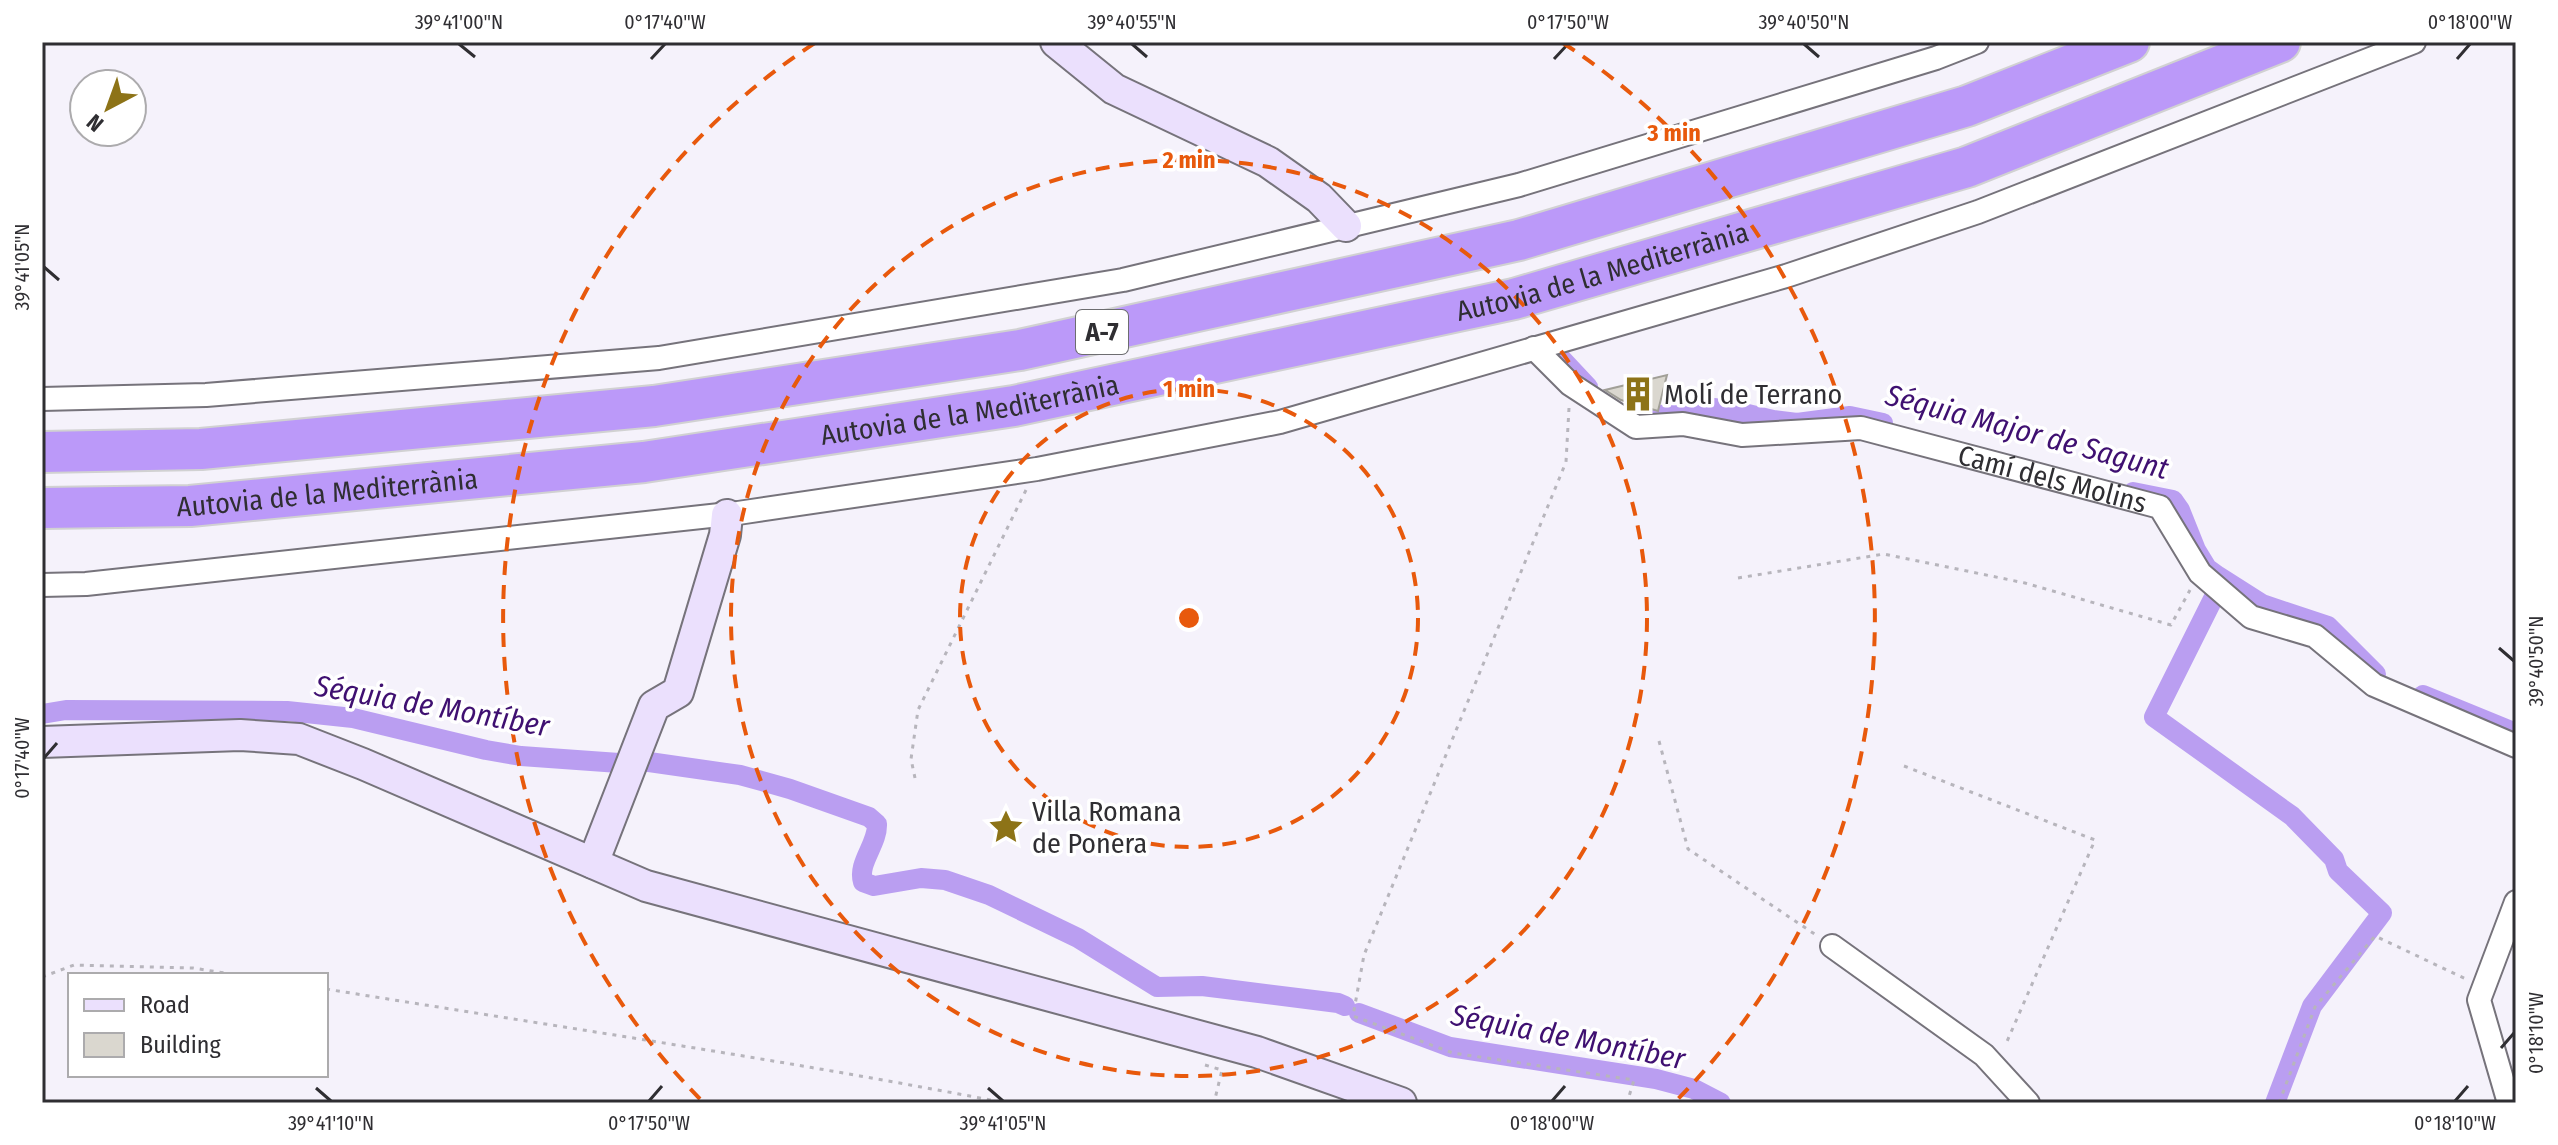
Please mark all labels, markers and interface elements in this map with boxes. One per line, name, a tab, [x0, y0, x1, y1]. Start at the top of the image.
text: 39°41'00"N	[415, 10, 503, 34]
text: 0°17'40"W	[624, 10, 706, 34]
text: 39°40'55"N	[1087, 10, 1177, 34]
text: 0°17'50"W	[1527, 10, 1609, 34]
text: 39°40'50"N	[1759, 10, 1849, 34]
text: 0°18'00"W	[2428, 10, 2512, 34]
north arrow	[68, 68, 148, 148]
text: N	[81, 108, 109, 137]
text: 3 min	[1646, 119, 1701, 147]
text: 2 min	[1161, 146, 1216, 174]
street label: Autovia de la Mediterrània	[1453, 215, 1752, 327]
text: 39°41'05"N	[10, 224, 34, 310]
road number: A-7	[1076, 310, 1128, 354]
street label: Autovia de la Mediterrània	[818, 368, 1122, 452]
text: 1 min	[1163, 375, 1215, 403]
building icon: Molí de Terrano	[1619, 375, 1657, 413]
water label: Séquia Major de Sagunt	[1881, 377, 2173, 487]
place label: Molí de Terrano	[1664, 378, 1842, 411]
street label: Camí dels Molins	[1955, 438, 2150, 519]
street label: Autovia de la Mediterrània	[177, 462, 479, 523]
centre of rings	[1175, 604, 1203, 632]
text: 39°40'50"N	[2524, 616, 2548, 706]
water label: Séquia de Montíber	[311, 667, 554, 745]
text: 0°17'40"W	[10, 717, 34, 799]
place label: Villa Romana de Ponera	[1032, 795, 1182, 860]
place icon: Villa Romana de Ponera	[987, 808, 1025, 846]
legend	[68, 973, 328, 1077]
text: Road	[140, 991, 190, 1019]
text: 0°18'10"W	[2524, 992, 2548, 1074]
water label: Séquia de Montíber	[1447, 996, 1690, 1078]
text: Building	[140, 1031, 222, 1059]
text: 39°41'10"N	[288, 1111, 374, 1135]
text: 0°17'50"W	[608, 1111, 690, 1135]
text: 39°41'05"N	[960, 1111, 1046, 1135]
text: 0°18'00"W	[1510, 1111, 1594, 1135]
text: 0°18'10"W	[2414, 1111, 2496, 1135]

